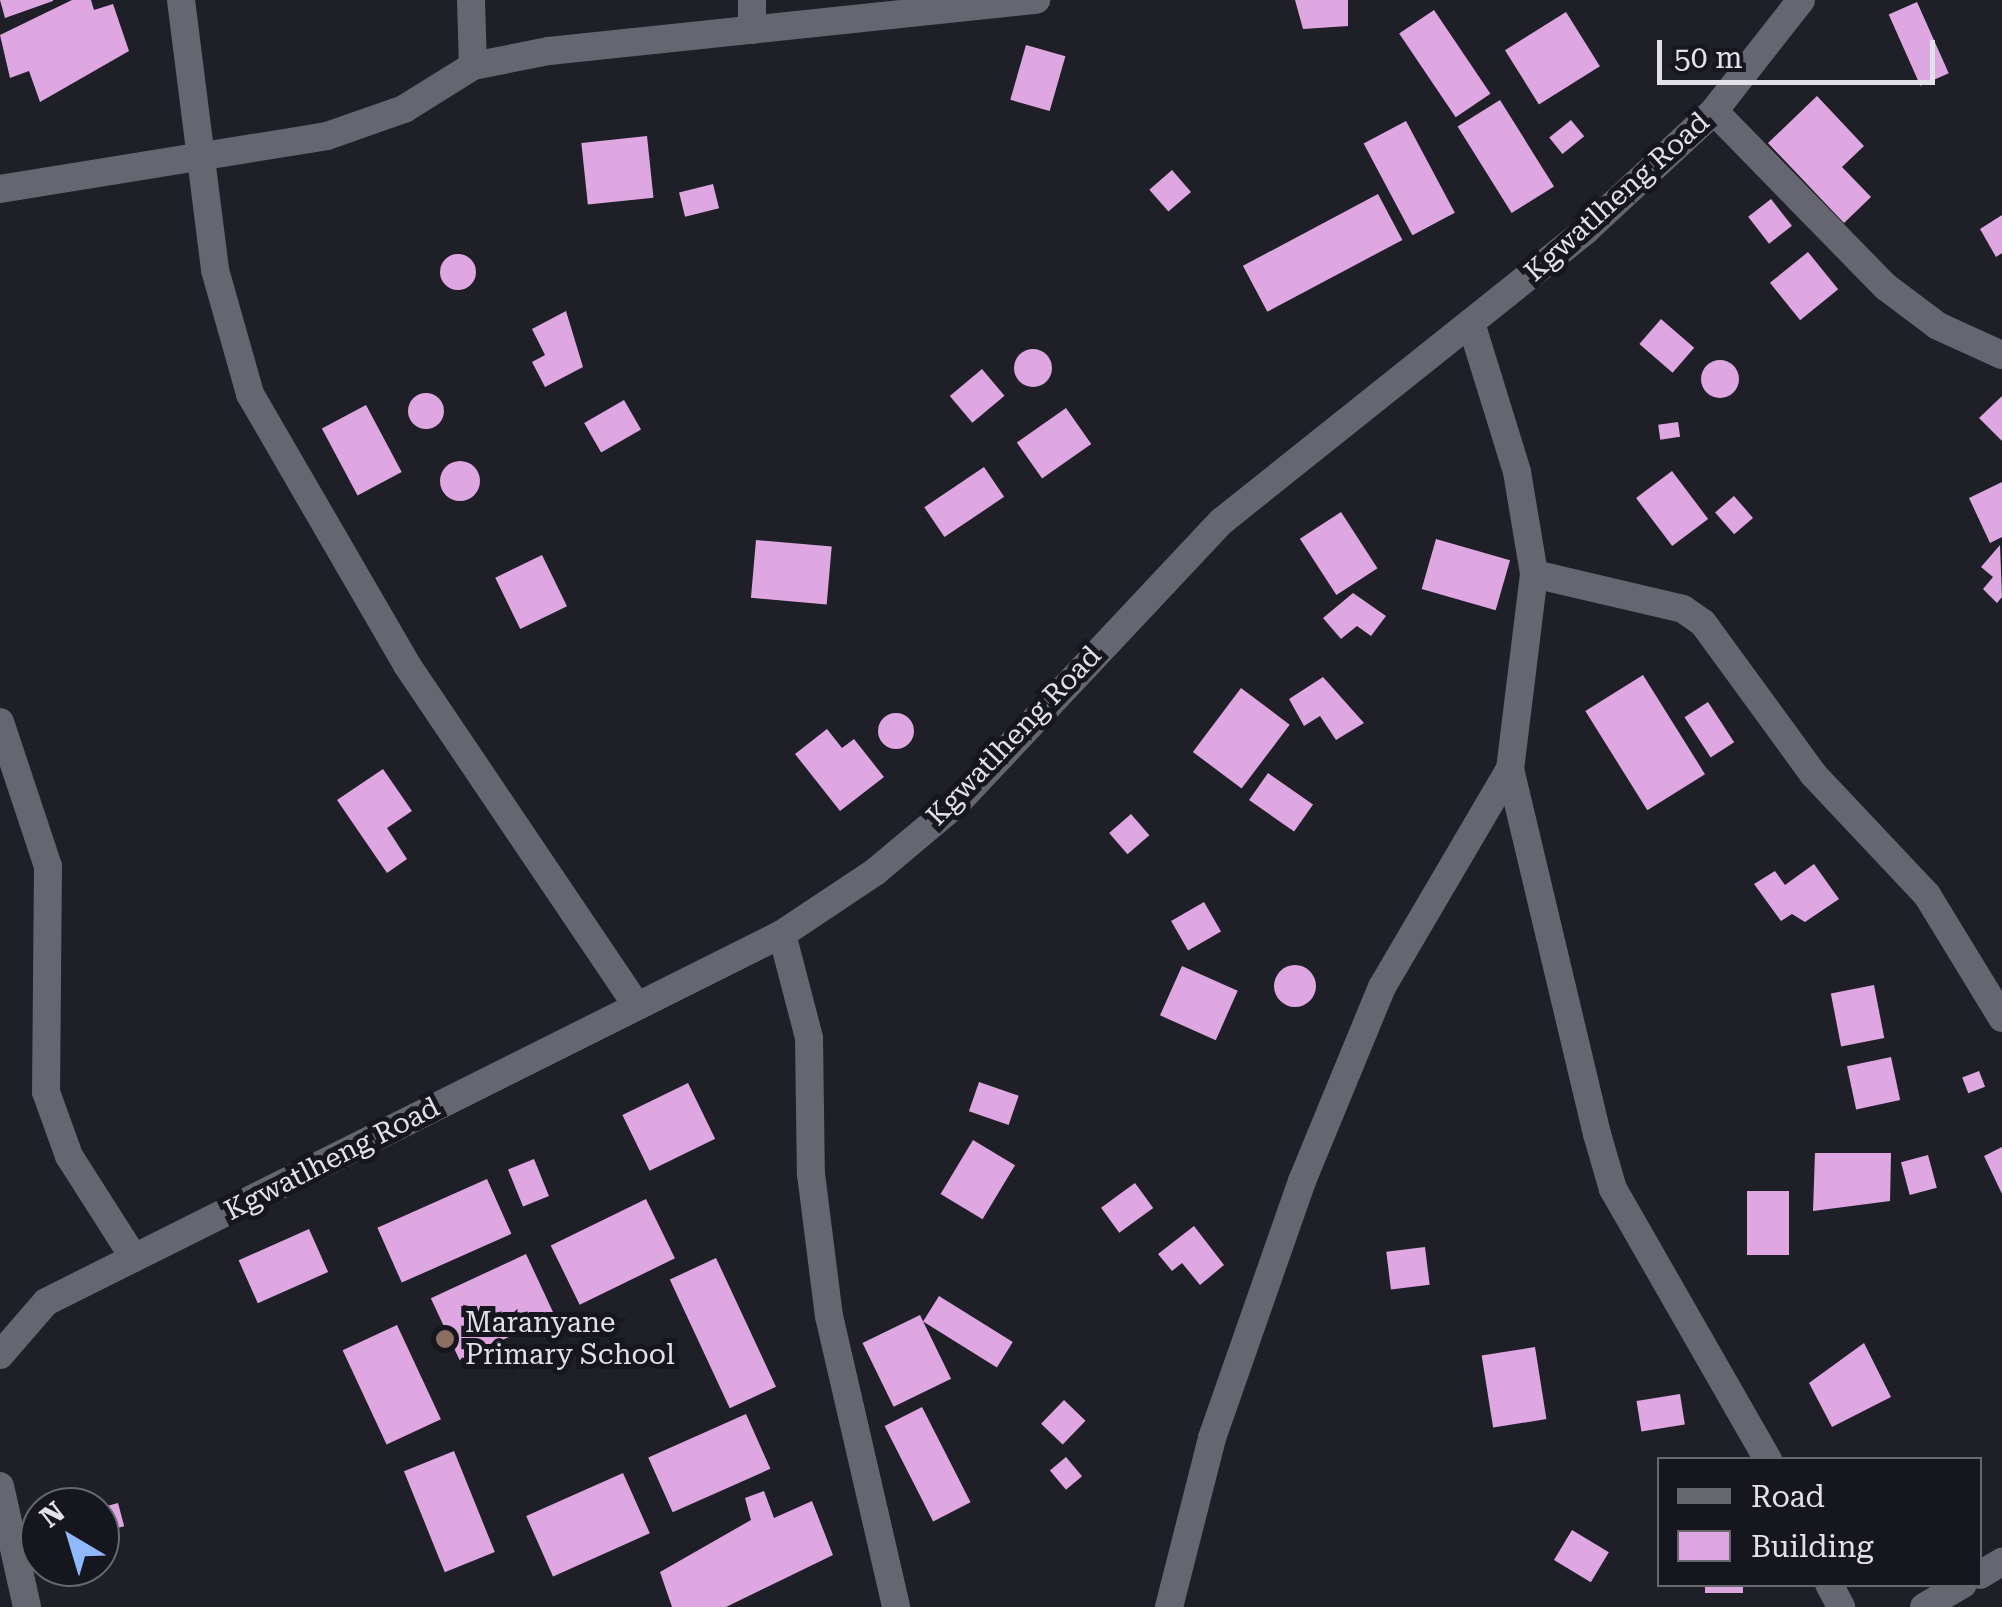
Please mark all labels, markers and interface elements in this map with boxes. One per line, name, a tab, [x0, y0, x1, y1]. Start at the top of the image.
scale bar	[1662, 20, 1940, 82]
text: 50 m	[1674, 40, 1743, 75]
street label: Kgwatlheng Road	[1518, 105, 1716, 289]
street label: Kgwatlheng Road	[920, 639, 1108, 833]
street label: Kgwatlheng Road	[219, 1090, 445, 1228]
place label: Maranyane Primary School	[465, 1306, 675, 1372]
marker: Maranyane Primary School	[434, 1328, 456, 1350]
legend	[1657, 1457, 1982, 1587]
text: Road	[1751, 1479, 1825, 1514]
north arrow	[20, 1487, 120, 1587]
text: N	[34, 1495, 71, 1534]
text: Building	[1751, 1529, 1874, 1564]

